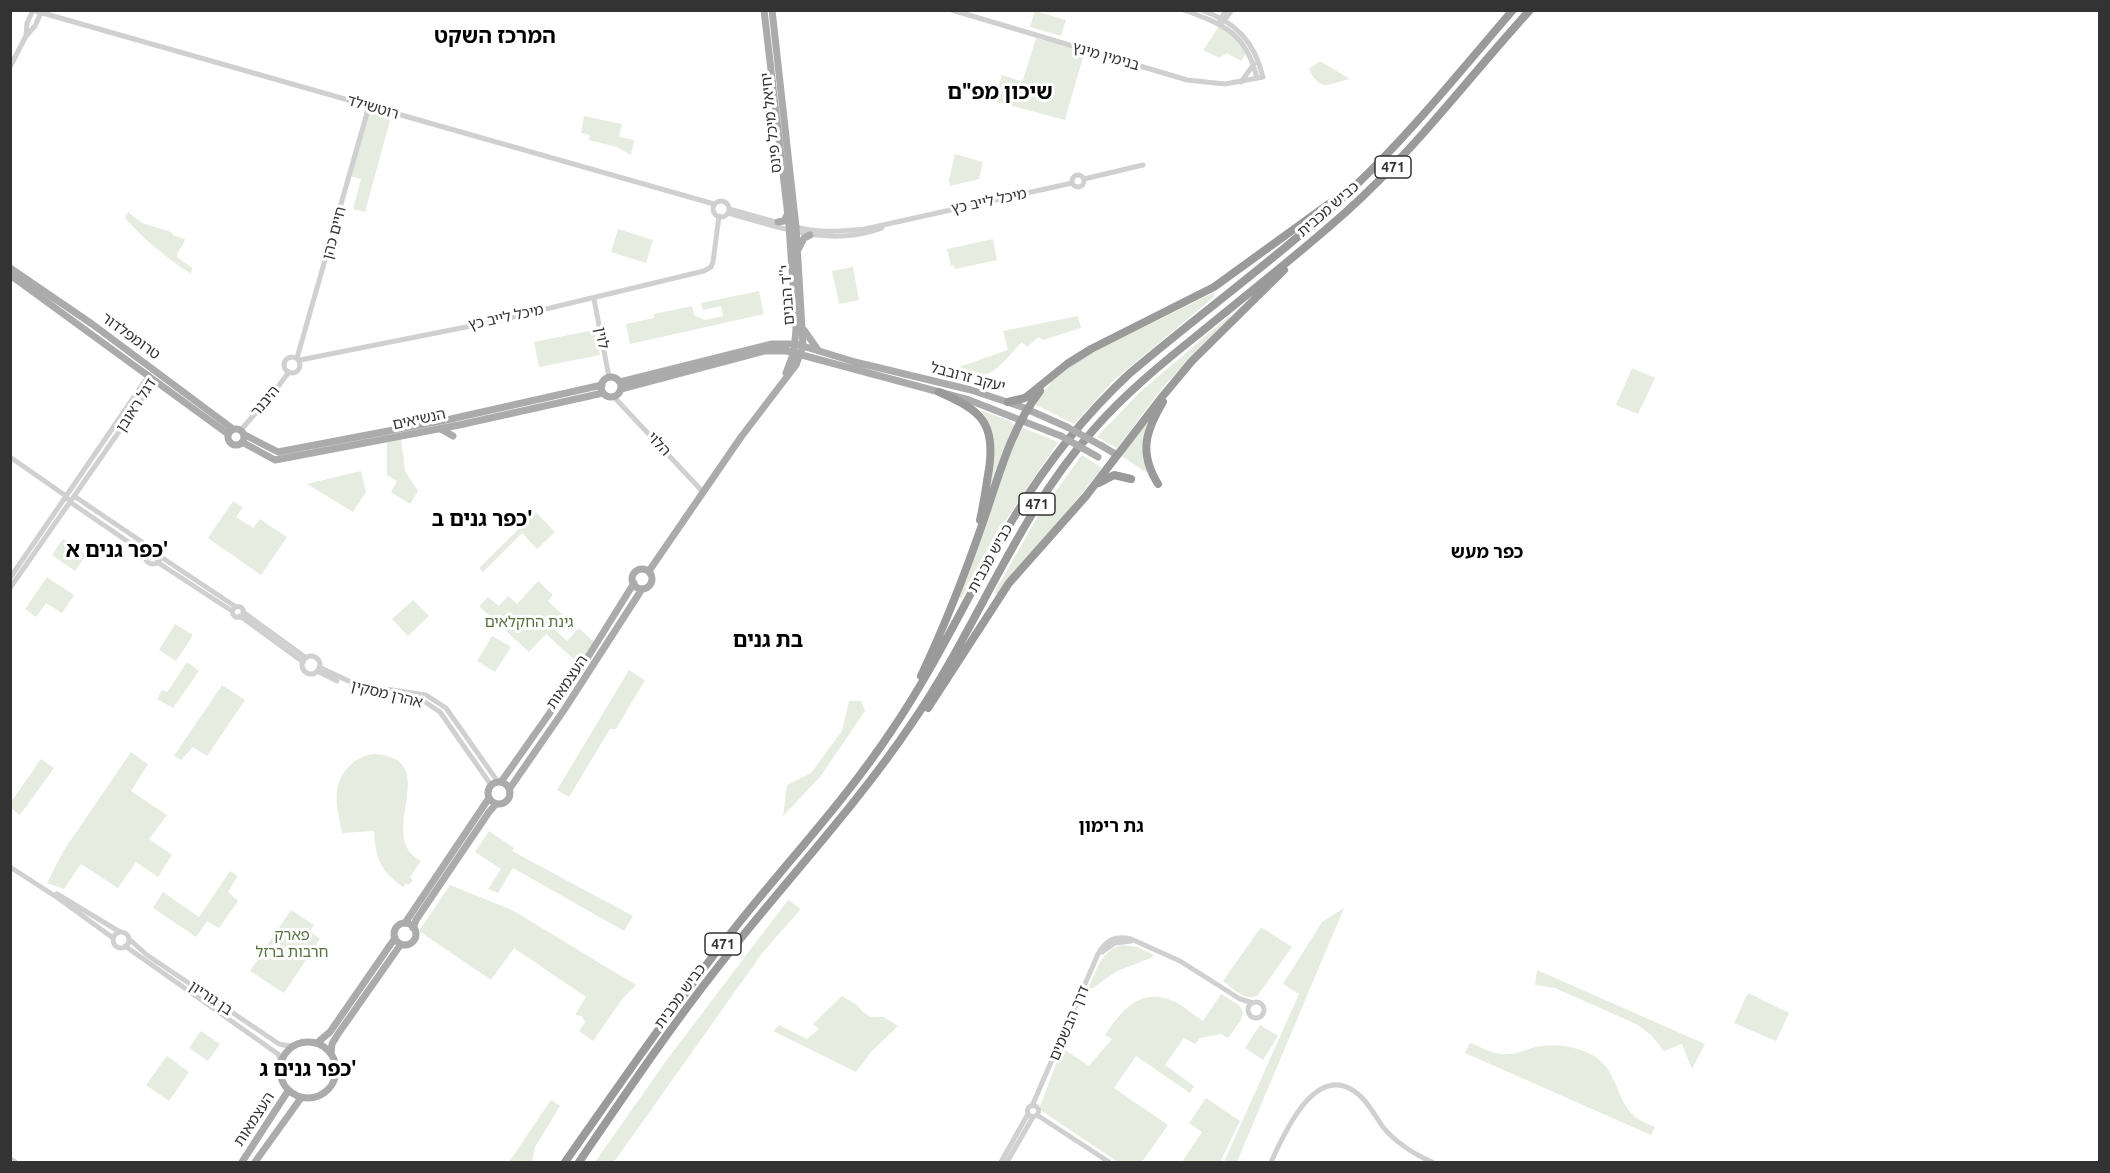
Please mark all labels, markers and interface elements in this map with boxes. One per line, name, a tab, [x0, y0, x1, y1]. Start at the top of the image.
district label: המרכז השקט	[434, 23, 556, 49]
street label: בנימין מינץ	[1070, 38, 1142, 74]
street label: יחיאל מיכל פינס	[757, 72, 785, 174]
district label: שיכון מפ"ם	[947, 79, 1053, 105]
street label: רוטשילד	[345, 91, 401, 123]
road number: 471	[1375, 156, 1411, 178]
street label: כביש מכבית	[1294, 177, 1362, 241]
street label: מיכל לייב כץ	[950, 184, 1028, 218]
street label: חיים כהן	[318, 205, 350, 261]
street label: י''ד הבנים	[776, 264, 798, 326]
street label: מיכל לייב כץ	[467, 300, 545, 334]
street label: טרומפלדור	[98, 309, 164, 363]
street label: לוין	[591, 326, 613, 350]
street label: יעקב זרובבל	[929, 358, 1007, 396]
street label: דגל ראובן	[112, 375, 160, 435]
street label: היבנר	[247, 382, 283, 420]
street label: הנשיאים	[391, 405, 447, 433]
street label: הלוי	[643, 428, 675, 460]
road number: 471	[1019, 493, 1055, 515]
district label: כפר גנים ב'	[432, 506, 532, 532]
street label: כביש מכבית	[964, 521, 1016, 595]
district label: כפר גנים א'	[66, 537, 168, 563]
district label: כפר מעש	[1451, 541, 1523, 563]
park label: גינת החקלאים	[485, 613, 573, 631]
district label: בת גנים	[733, 627, 803, 653]
street label: העצמאות	[543, 652, 591, 712]
street label: אהרן מסקין	[349, 676, 425, 712]
district label: גת רימון	[1078, 815, 1144, 837]
park label: פארק חרבות ברזל	[256, 926, 328, 961]
road number: 471	[705, 933, 741, 955]
street label: כביש מכבית	[651, 960, 709, 1032]
street label: בן גוריון	[186, 977, 236, 1019]
street label: דרך הבשמים	[1045, 983, 1093, 1063]
district label: כפר גנים ג'	[260, 1056, 356, 1082]
street label: העצמאות	[230, 1089, 278, 1149]

